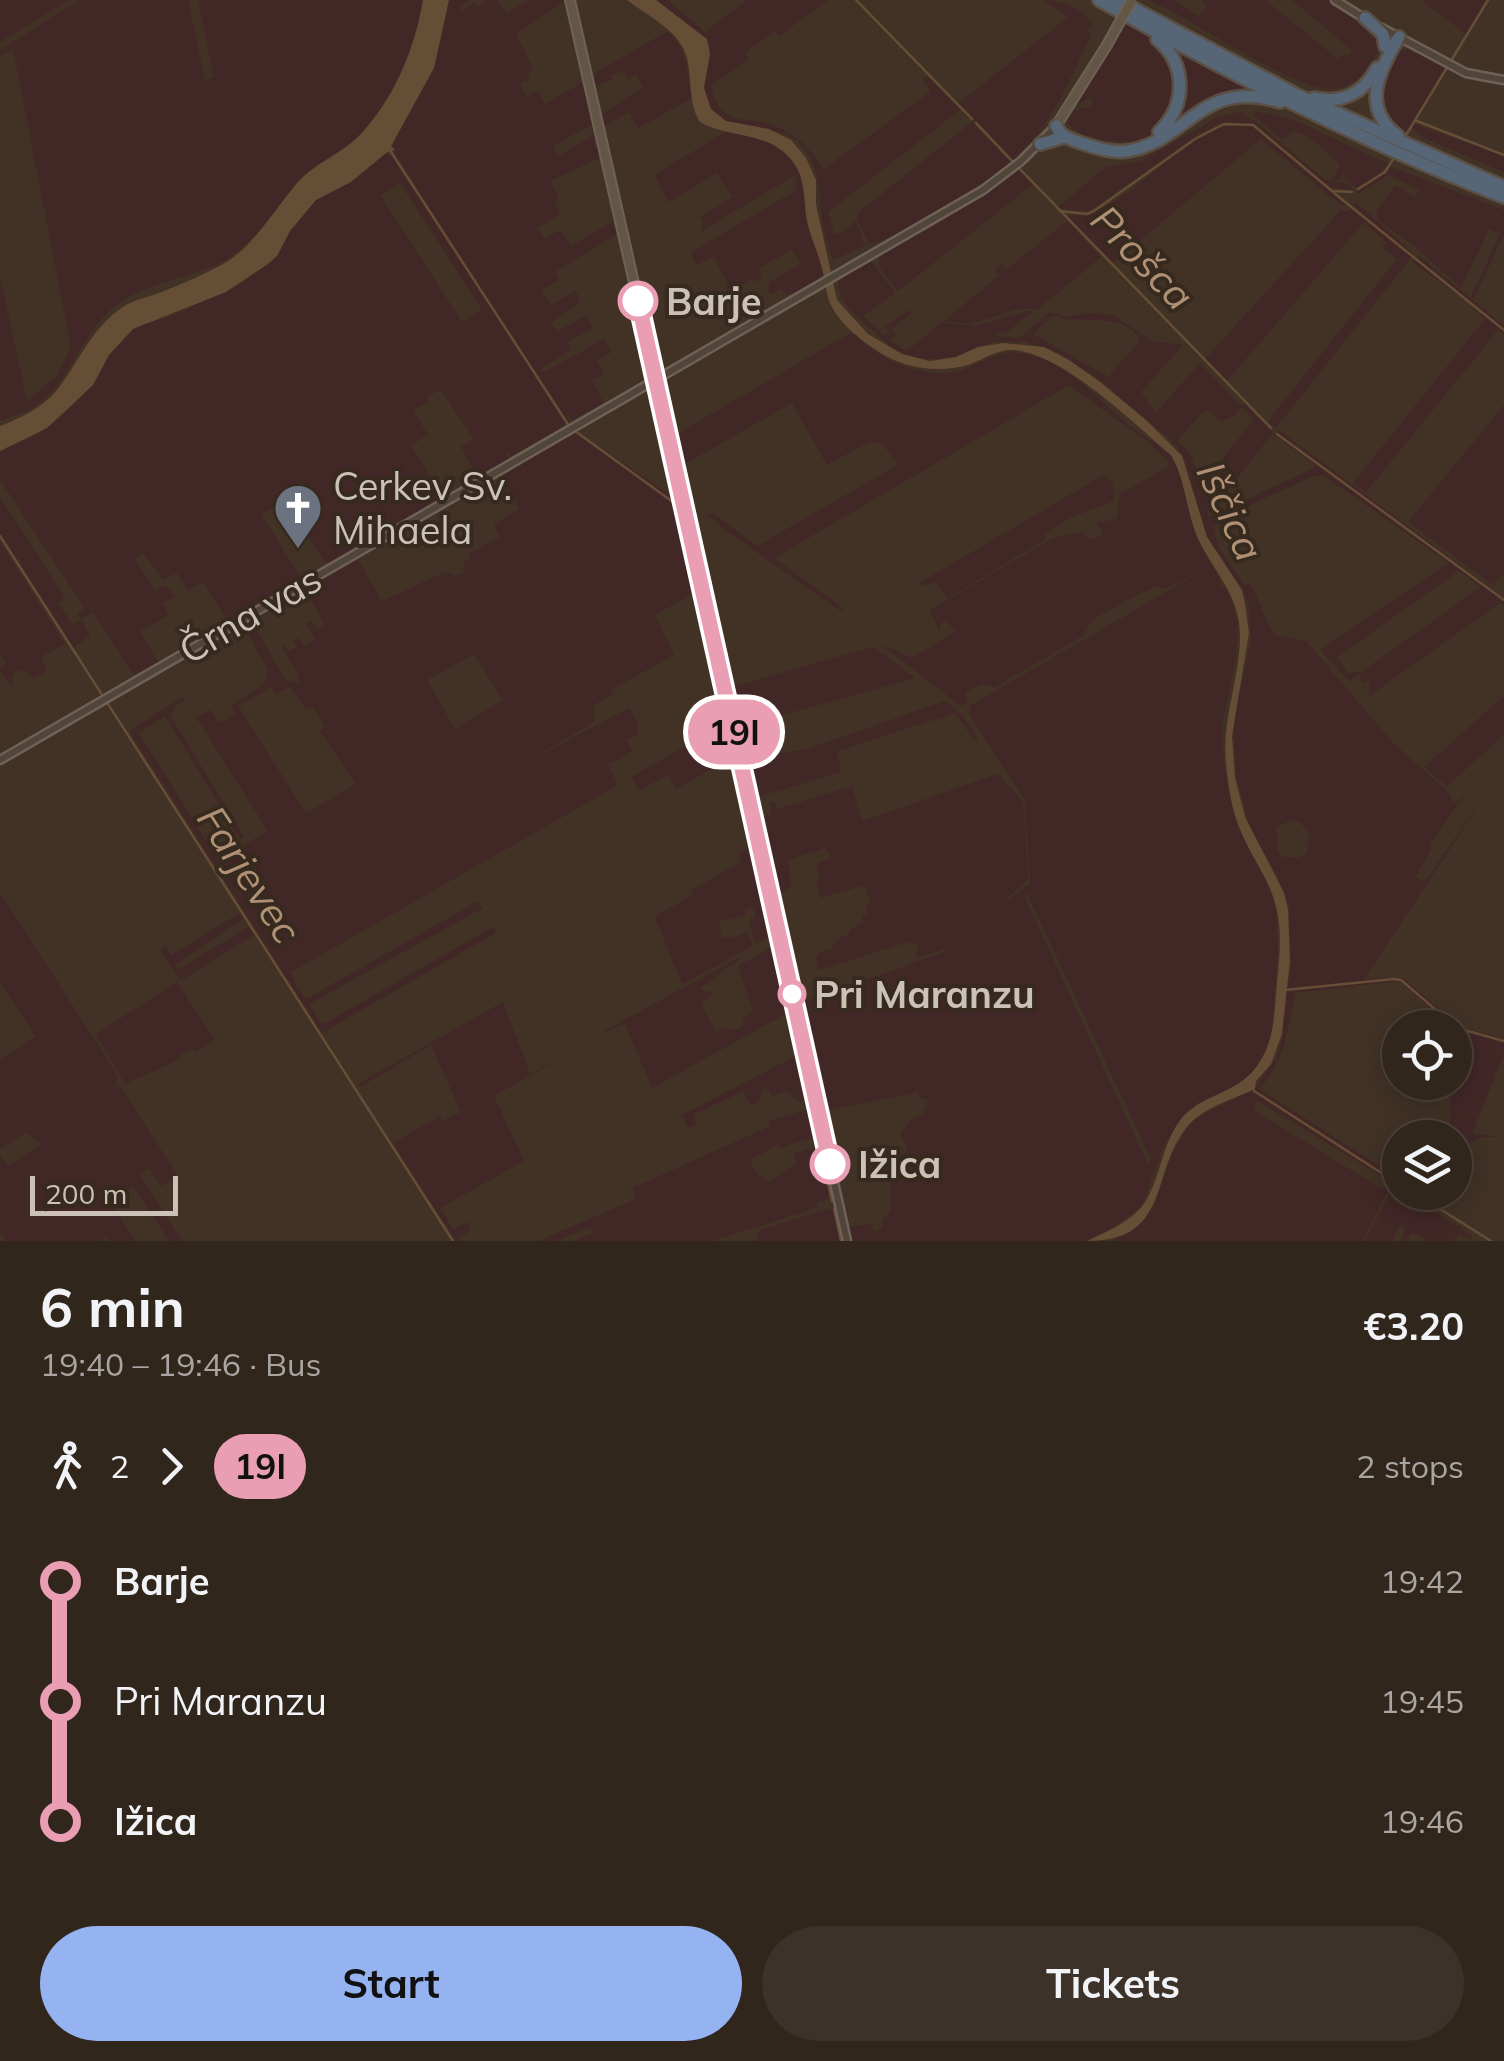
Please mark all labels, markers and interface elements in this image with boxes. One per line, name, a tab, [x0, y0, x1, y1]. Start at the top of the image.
water label: Prošca	[1081, 194, 1205, 320]
place label: Barje	[666, 277, 761, 325]
marker: Barje	[619, 282, 657, 320]
water label: Iščica	[1187, 454, 1275, 568]
place label: Cerkev Sv. Mihaela	[333, 462, 512, 554]
church icon: Cerkev Sv. Mihaela	[272, 482, 324, 550]
street label: Črna vas	[170, 554, 330, 674]
line badge: 19I	[676, 700, 792, 764]
text: 19I	[708, 710, 760, 754]
water label: Farjevec	[187, 796, 313, 952]
place label: Pri Maranzu	[814, 970, 1035, 1018]
marker: Pri Maranzu	[779, 981, 805, 1007]
map controls	[1382, 1010, 1472, 1210]
button: locate	[1382, 1010, 1472, 1100]
button: layers	[1382, 1120, 1472, 1210]
place label: Ižica	[858, 1140, 941, 1188]
marker: Ižica	[811, 1145, 849, 1183]
scale bar	[30, 1171, 178, 1216]
text: 200 m	[45, 1176, 127, 1211]
text: 6 min	[40, 1272, 185, 1341]
text: €3.20	[1363, 1302, 1464, 1350]
text: 19:40 – 19:46 · Bus	[40, 1344, 321, 1384]
icon: walk	[40, 1439, 95, 1494]
icon: forward	[144, 1439, 199, 1494]
text: 19I	[234, 1444, 286, 1488]
text: 2	[110, 1446, 129, 1486]
text: 2 stops	[1356, 1446, 1464, 1486]
text: Barje	[114, 1557, 209, 1605]
text: 19:42	[1380, 1561, 1464, 1601]
text: Pri Maranzu	[114, 1677, 327, 1725]
text: 19:45	[1380, 1681, 1464, 1721]
text: Ižica	[114, 1797, 197, 1845]
text: 19:46	[1380, 1801, 1464, 1841]
button: Start	[40, 1926, 742, 2041]
button: Tickets	[762, 1926, 1464, 2041]

